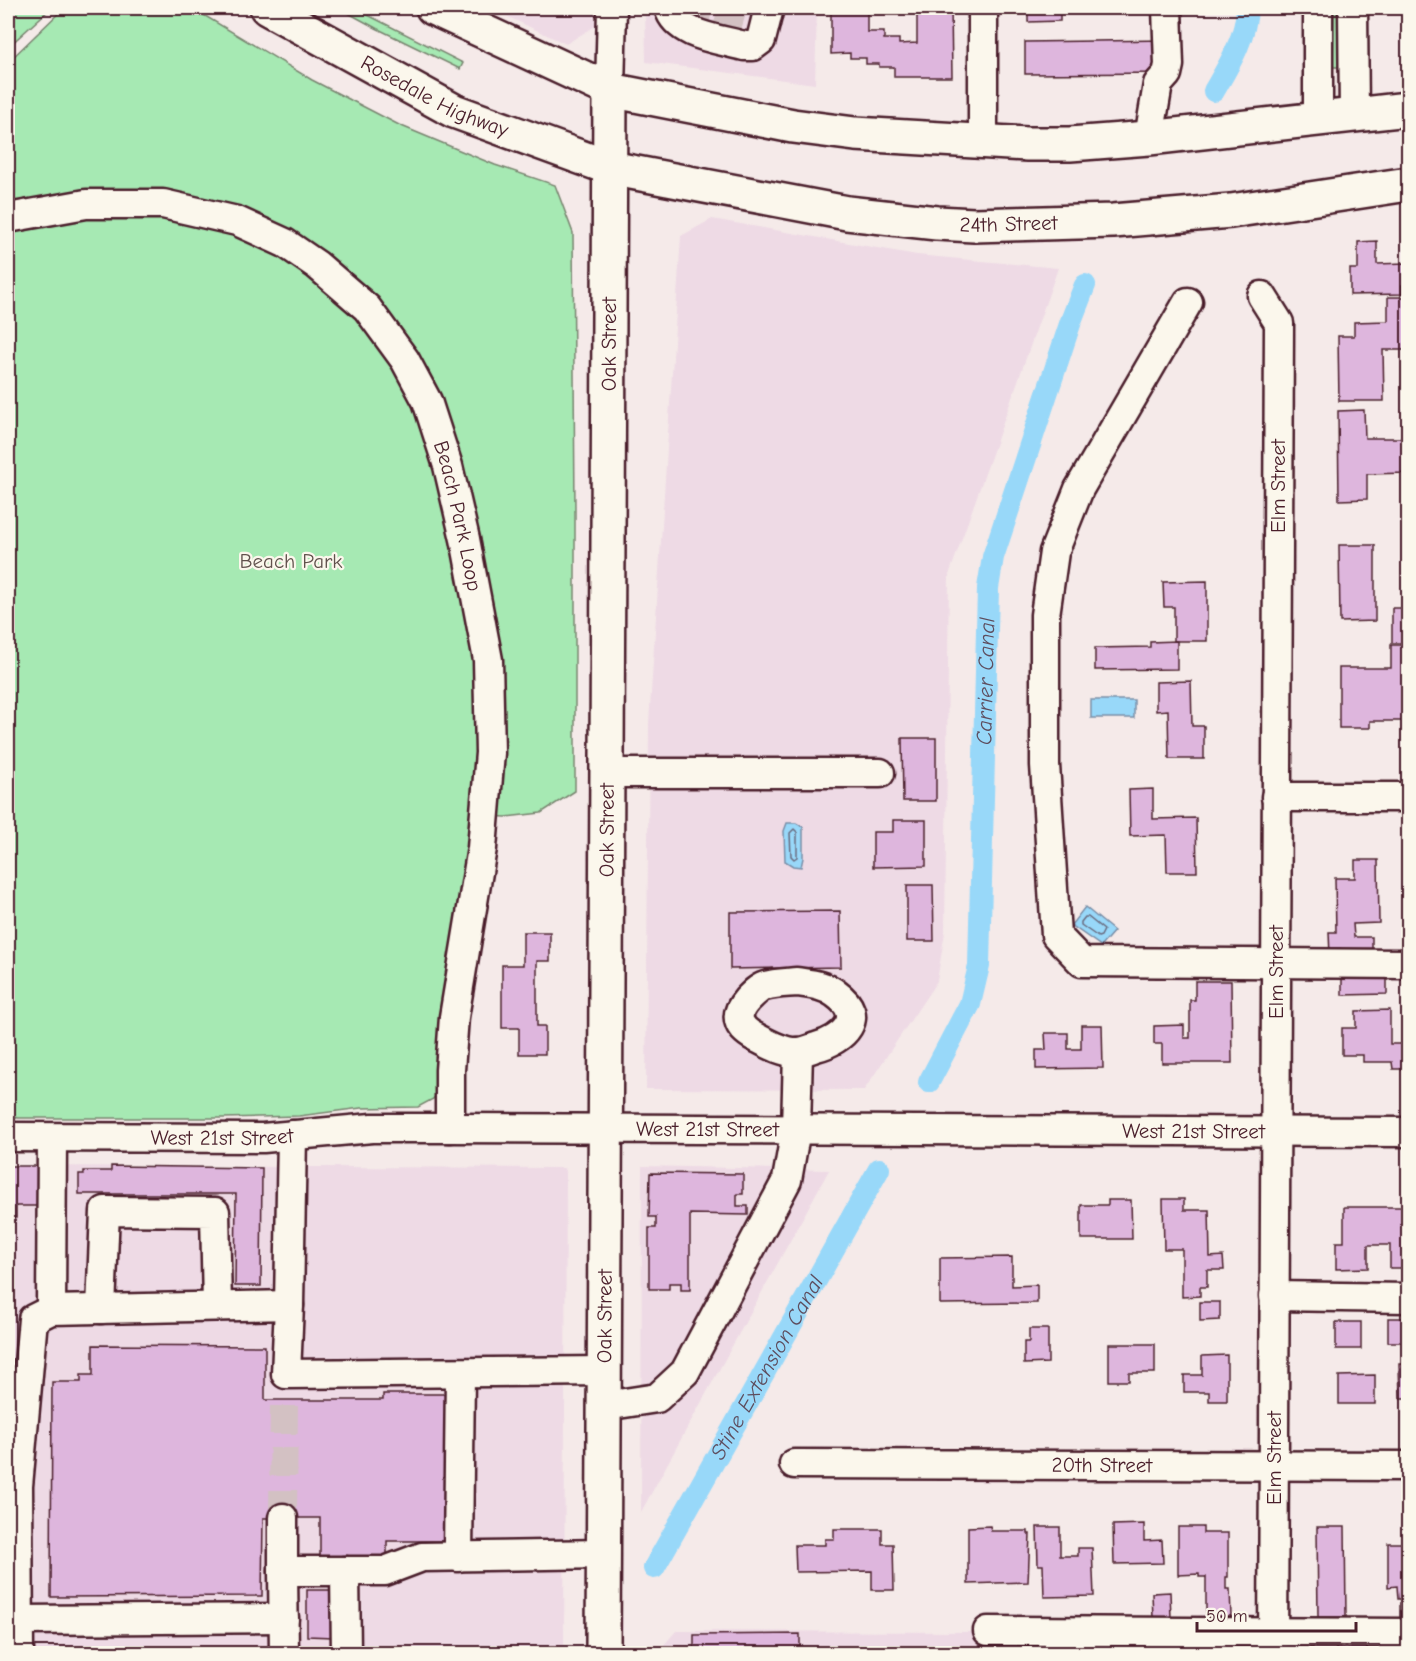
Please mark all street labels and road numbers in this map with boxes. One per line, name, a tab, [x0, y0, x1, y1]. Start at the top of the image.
street label: Rosedale Highway	[357, 50, 512, 142]
street label: 24th Street	[959, 211, 1059, 237]
street label: Oak Street	[597, 296, 621, 391]
street label: Beach Park Loop	[429, 438, 487, 593]
street label: Elm Street	[1266, 438, 1290, 533]
street label: Oak Street	[594, 782, 619, 877]
street label: Elm Street	[1264, 924, 1288, 1019]
street label: West 21st Street	[636, 1117, 780, 1141]
street label: West 21st Street	[1122, 1119, 1266, 1143]
street label: West 21st Street	[151, 1123, 295, 1150]
street label: Oak Street	[592, 1268, 617, 1363]
street label: Elm Street	[1262, 1410, 1286, 1505]
street label: 20th Street	[1052, 1453, 1153, 1477]

